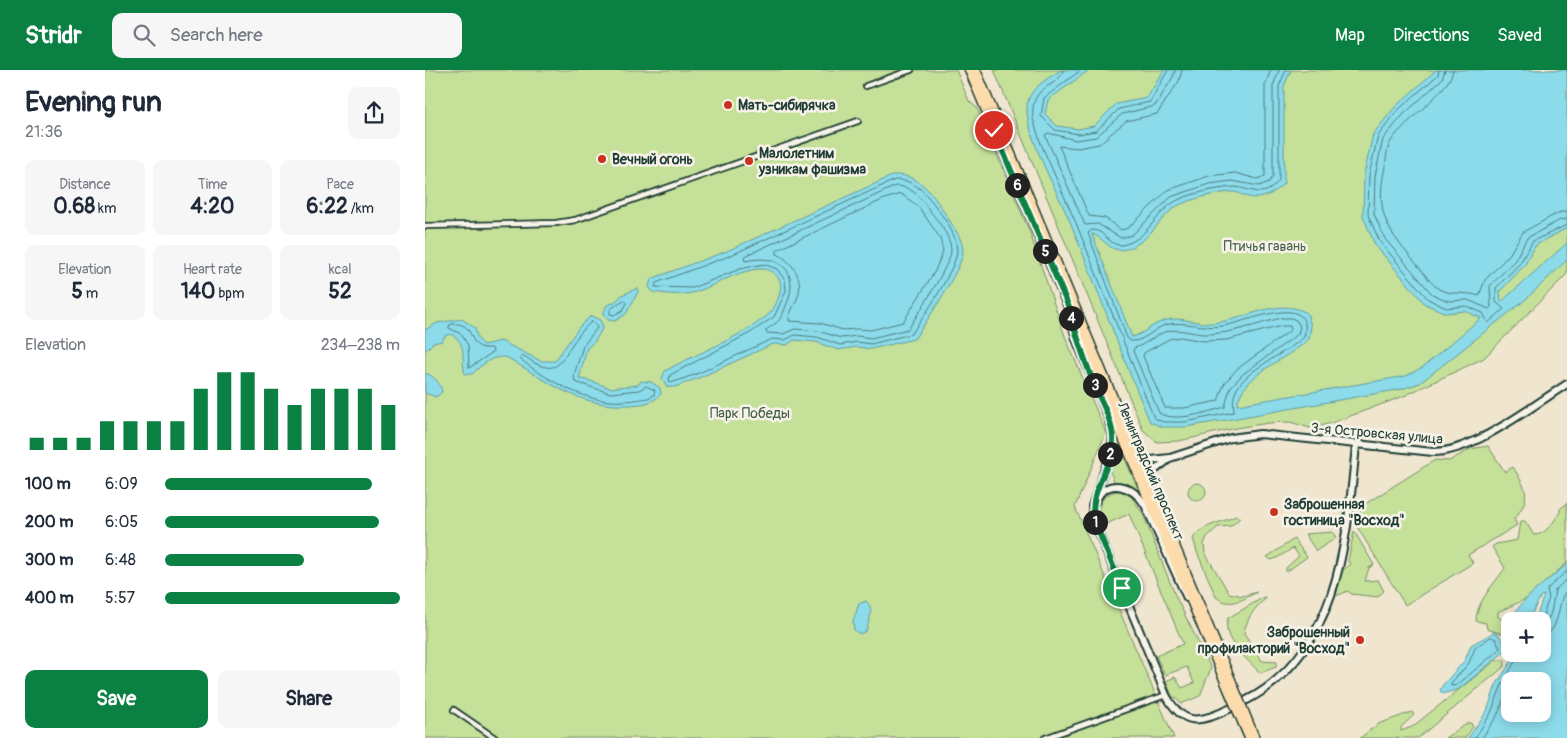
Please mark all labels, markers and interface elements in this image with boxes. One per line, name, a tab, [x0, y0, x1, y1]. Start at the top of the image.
search box	[112, 13, 462, 58]
text: Stridr	[25, 21, 82, 50]
icon: search	[130, 21, 158, 49]
text: Search here	[170, 23, 263, 47]
text: Map	[1335, 24, 1365, 47]
text: Directions	[1393, 24, 1469, 47]
text: Saved	[1497, 24, 1542, 47]
text: Evening run	[25, 85, 162, 120]
button: share	[348, 87, 400, 139]
place label: Мать-сибирячка	[738, 97, 836, 114]
marker: Мать-сибирячка	[722, 99, 734, 111]
pin	[973, 109, 1015, 151]
icon: check	[980, 116, 1008, 144]
text: 21:36	[25, 122, 63, 142]
place label: Малолетним узникам фашизма	[758, 145, 866, 178]
place label: Вечный огонь	[612, 151, 693, 168]
marker: Вечный огонь	[596, 153, 608, 165]
marker: Малолетним узникам фашизма	[743, 155, 755, 167]
pin: 6	[1005, 172, 1029, 198]
text: Distance	[59, 176, 110, 193]
text: Time	[198, 176, 227, 193]
text: Pace	[326, 176, 354, 193]
text: 6	[1013, 177, 1022, 194]
text: 0.68	[53, 193, 95, 220]
text: 4:20	[191, 193, 234, 220]
text: 6:22	[306, 193, 348, 220]
text: km	[95, 200, 116, 217]
text: /km	[348, 200, 374, 217]
pin: 5	[1033, 238, 1057, 264]
park label: Птичья гавань	[1224, 238, 1306, 255]
text: 5	[1042, 243, 1049, 260]
text: Elevation	[58, 261, 112, 278]
text: Heart rate	[183, 261, 242, 278]
text: kcal	[329, 261, 352, 278]
text: 5	[71, 278, 83, 305]
text: 140	[181, 278, 215, 305]
text: 52	[329, 278, 352, 305]
text: m	[83, 285, 98, 302]
text: bpm	[215, 285, 244, 302]
pin: 4	[1059, 306, 1083, 330]
text: 4	[1067, 310, 1076, 327]
text: Elevation	[25, 335, 86, 355]
text: 234–238 m	[321, 335, 400, 355]
pin: 3	[1083, 372, 1107, 398]
text: 3	[1092, 377, 1099, 394]
street label: Ленинградский проспект	[1113, 398, 1187, 543]
park label: Парк Победы	[710, 405, 790, 422]
street label: 3-я Островская улица	[1310, 419, 1444, 448]
pin: 2	[1097, 442, 1123, 466]
text: 2	[1107, 446, 1114, 463]
text: 100 m	[25, 474, 71, 494]
text: 6:09	[105, 474, 138, 494]
place label: Заброшенная гостиница "Восход"	[1283, 496, 1405, 529]
marker: Заброшенная гостиница "Восход"	[1268, 506, 1280, 518]
pin: 1	[1083, 510, 1107, 534]
text: 200 m	[25, 512, 73, 532]
text: 6:05	[105, 512, 138, 532]
text: 1	[1093, 514, 1098, 531]
text: 300 m	[25, 550, 73, 570]
text: 6:48	[105, 550, 136, 570]
pin	[1101, 567, 1143, 609]
icon: arrive	[1108, 574, 1136, 602]
text: 400 m	[25, 588, 74, 608]
text: 5:57	[105, 588, 135, 608]
map controls	[1501, 612, 1551, 722]
button: +	[1501, 612, 1551, 662]
place label: Заброшенный профилакторий "Восход"	[1198, 624, 1350, 657]
marker: Заброшенный профилакторий "Восход"	[1354, 634, 1366, 646]
button: Save	[25, 670, 208, 728]
button: Share	[218, 670, 400, 728]
button: −	[1501, 672, 1551, 722]

